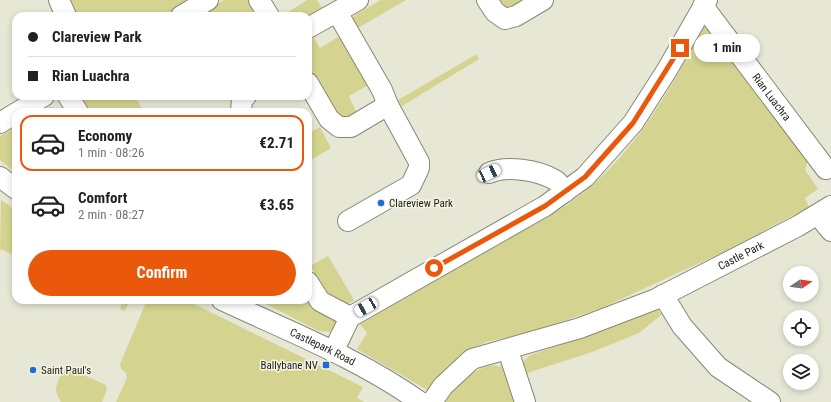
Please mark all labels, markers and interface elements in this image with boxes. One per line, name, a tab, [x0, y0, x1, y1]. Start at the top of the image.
text: Clareview Park	[52, 28, 142, 46]
callout: 1 min	[694, 34, 760, 62]
route end	[671, 39, 689, 57]
text: 1 min	[713, 40, 741, 55]
text: Rian Luachra	[52, 67, 130, 85]
street label: Rian Luachra	[749, 71, 793, 124]
icon: car	[30, 125, 66, 161]
text: Economy	[78, 127, 132, 145]
text: €2.71	[259, 134, 294, 152]
text: 1 min · 08:26	[78, 145, 144, 160]
car	[476, 162, 502, 184]
icon: car	[30, 187, 66, 223]
text: Comfort	[78, 189, 127, 207]
text: €3.65	[259, 196, 294, 214]
place label: Clareview Park	[389, 197, 453, 210]
marker: Clareview Park	[376, 198, 386, 208]
text: 2 min · 08:27	[78, 207, 144, 222]
street label: Castle Park	[716, 239, 766, 273]
button: Confirm	[28, 250, 296, 296]
route start	[425, 259, 443, 277]
north arrow	[783, 266, 819, 302]
map controls	[783, 266, 819, 390]
car	[353, 296, 379, 318]
button: locate	[783, 310, 819, 346]
street label: Castlepark Road	[288, 326, 357, 368]
button: layers	[783, 354, 819, 390]
place label: Ballybane NV	[260, 359, 318, 372]
marker: Ballybane NV	[321, 360, 331, 370]
place label: Saint Paul's	[41, 364, 91, 377]
marker: Saint Paul's	[28, 365, 38, 375]

